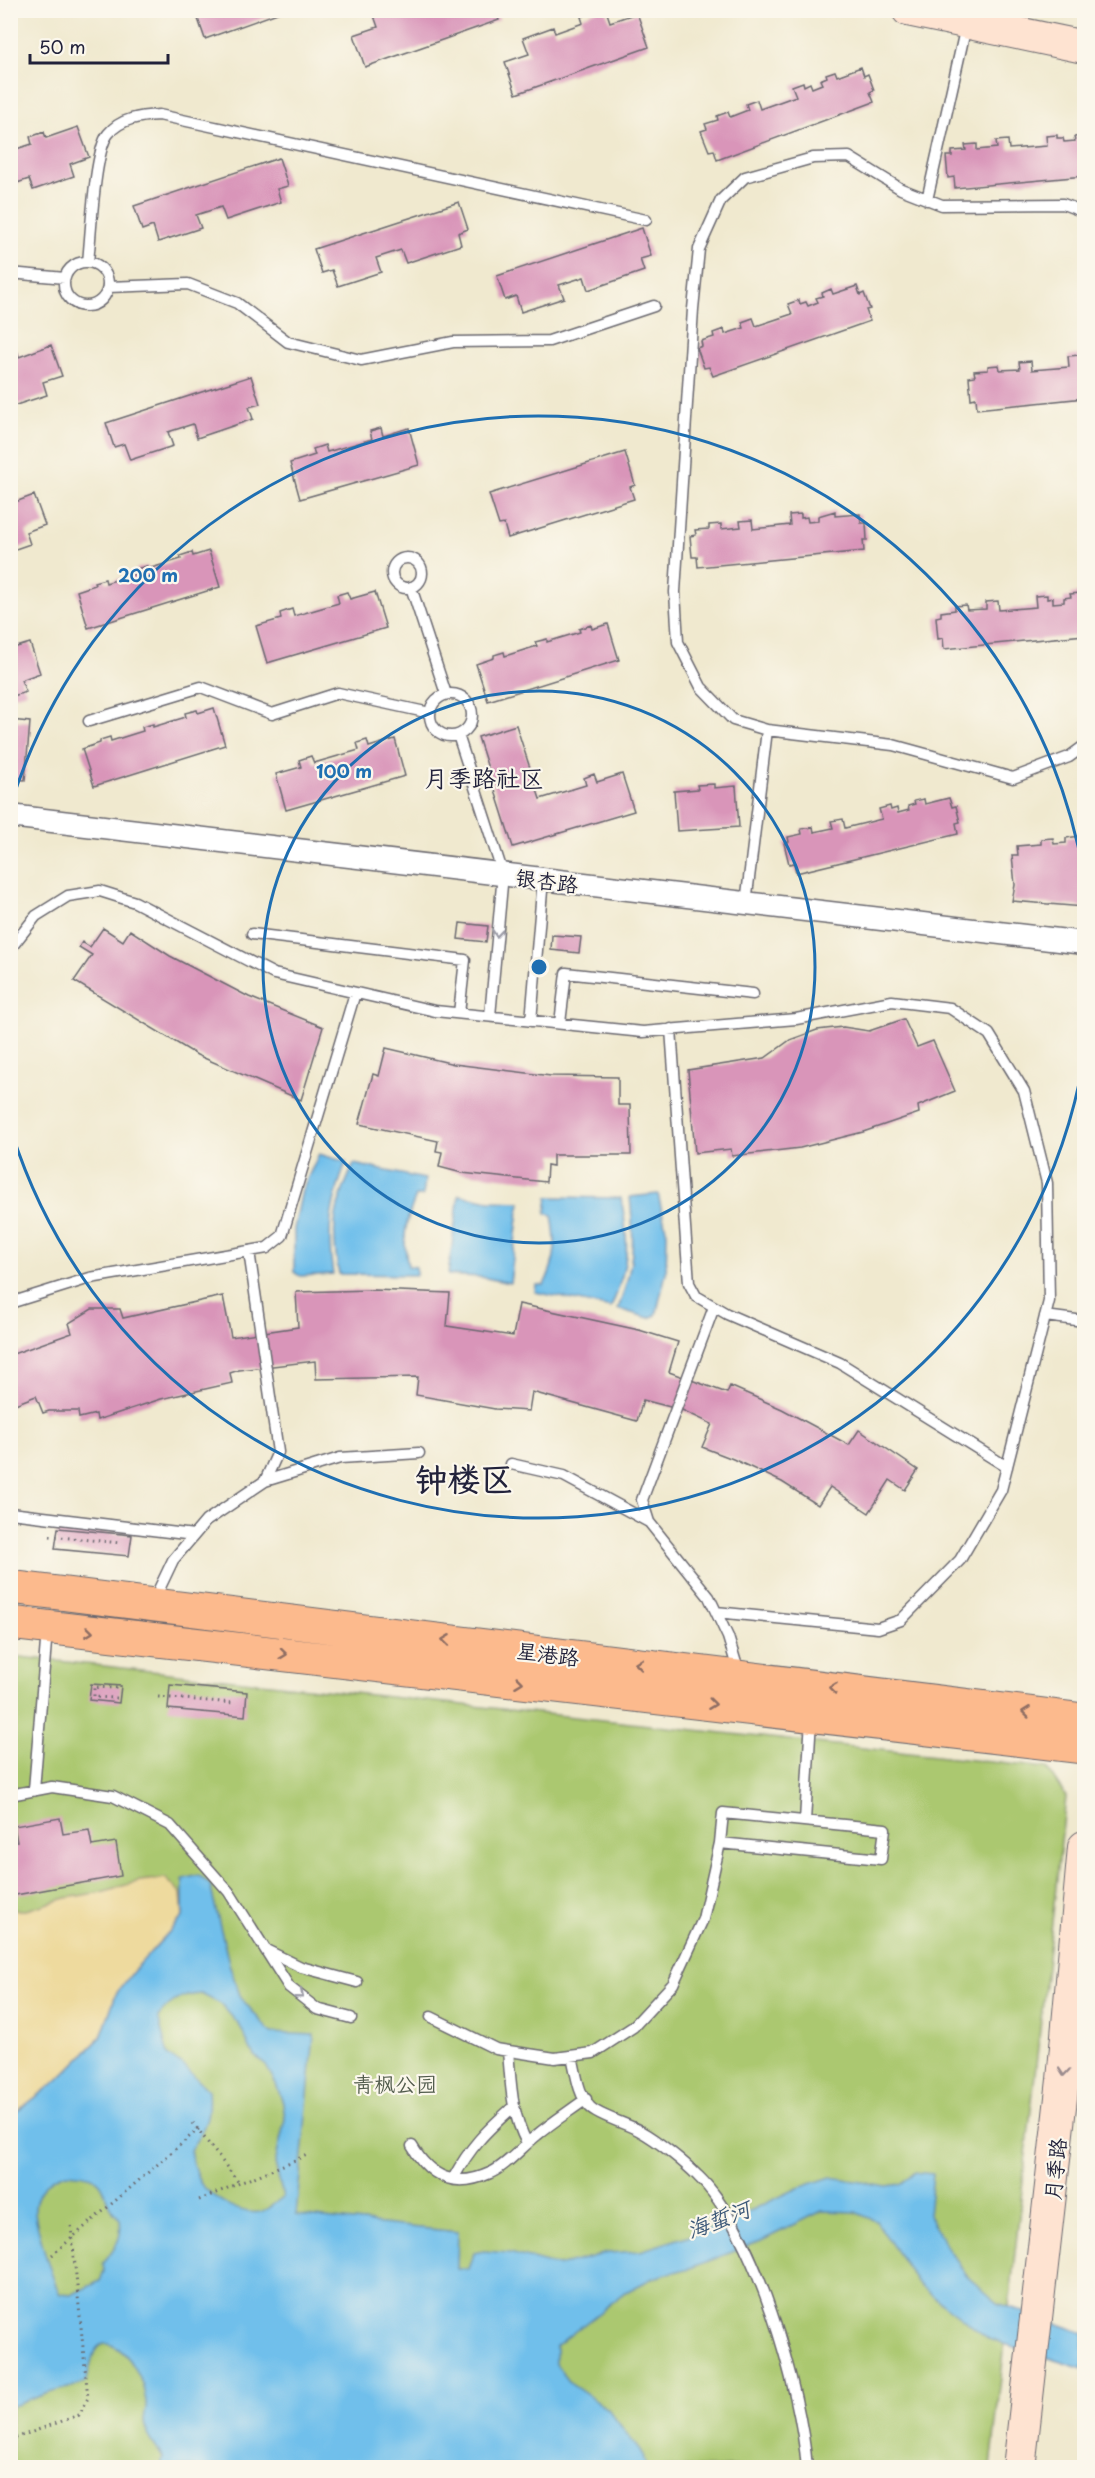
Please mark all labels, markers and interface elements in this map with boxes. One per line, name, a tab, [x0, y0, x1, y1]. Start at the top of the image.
scale bar	[30, 27, 168, 65]
text: 50 m	[39, 33, 86, 60]
text: 200 m	[118, 561, 178, 588]
text: 100 m	[316, 757, 372, 784]
district label: 月季路社区	[424, 759, 544, 795]
street label: 银杏路	[514, 860, 580, 900]
one-way arrow	[491, 928, 504, 937]
centre of rings	[529, 957, 549, 977]
district label: 钟楼区	[415, 1452, 514, 1502]
one-way arrow	[85, 1625, 94, 1638]
street label: 星港路	[515, 1633, 581, 1673]
one-way arrow	[441, 1635, 450, 1647]
one-way arrow	[279, 1648, 288, 1660]
one-way arrow	[635, 1658, 644, 1671]
one-way arrow	[514, 1675, 523, 1688]
one-way arrow	[828, 1682, 838, 1695]
one-way arrow	[708, 1698, 717, 1710]
one-way arrow	[1022, 1707, 1031, 1719]
one-way arrow	[293, 1988, 304, 1999]
park label: 青枫公园	[353, 2067, 437, 2099]
one-way arrow	[1058, 2068, 1071, 2077]
street label: 月季路	[1035, 2136, 1073, 2202]
water label: 海蜇河	[681, 2190, 758, 2245]

